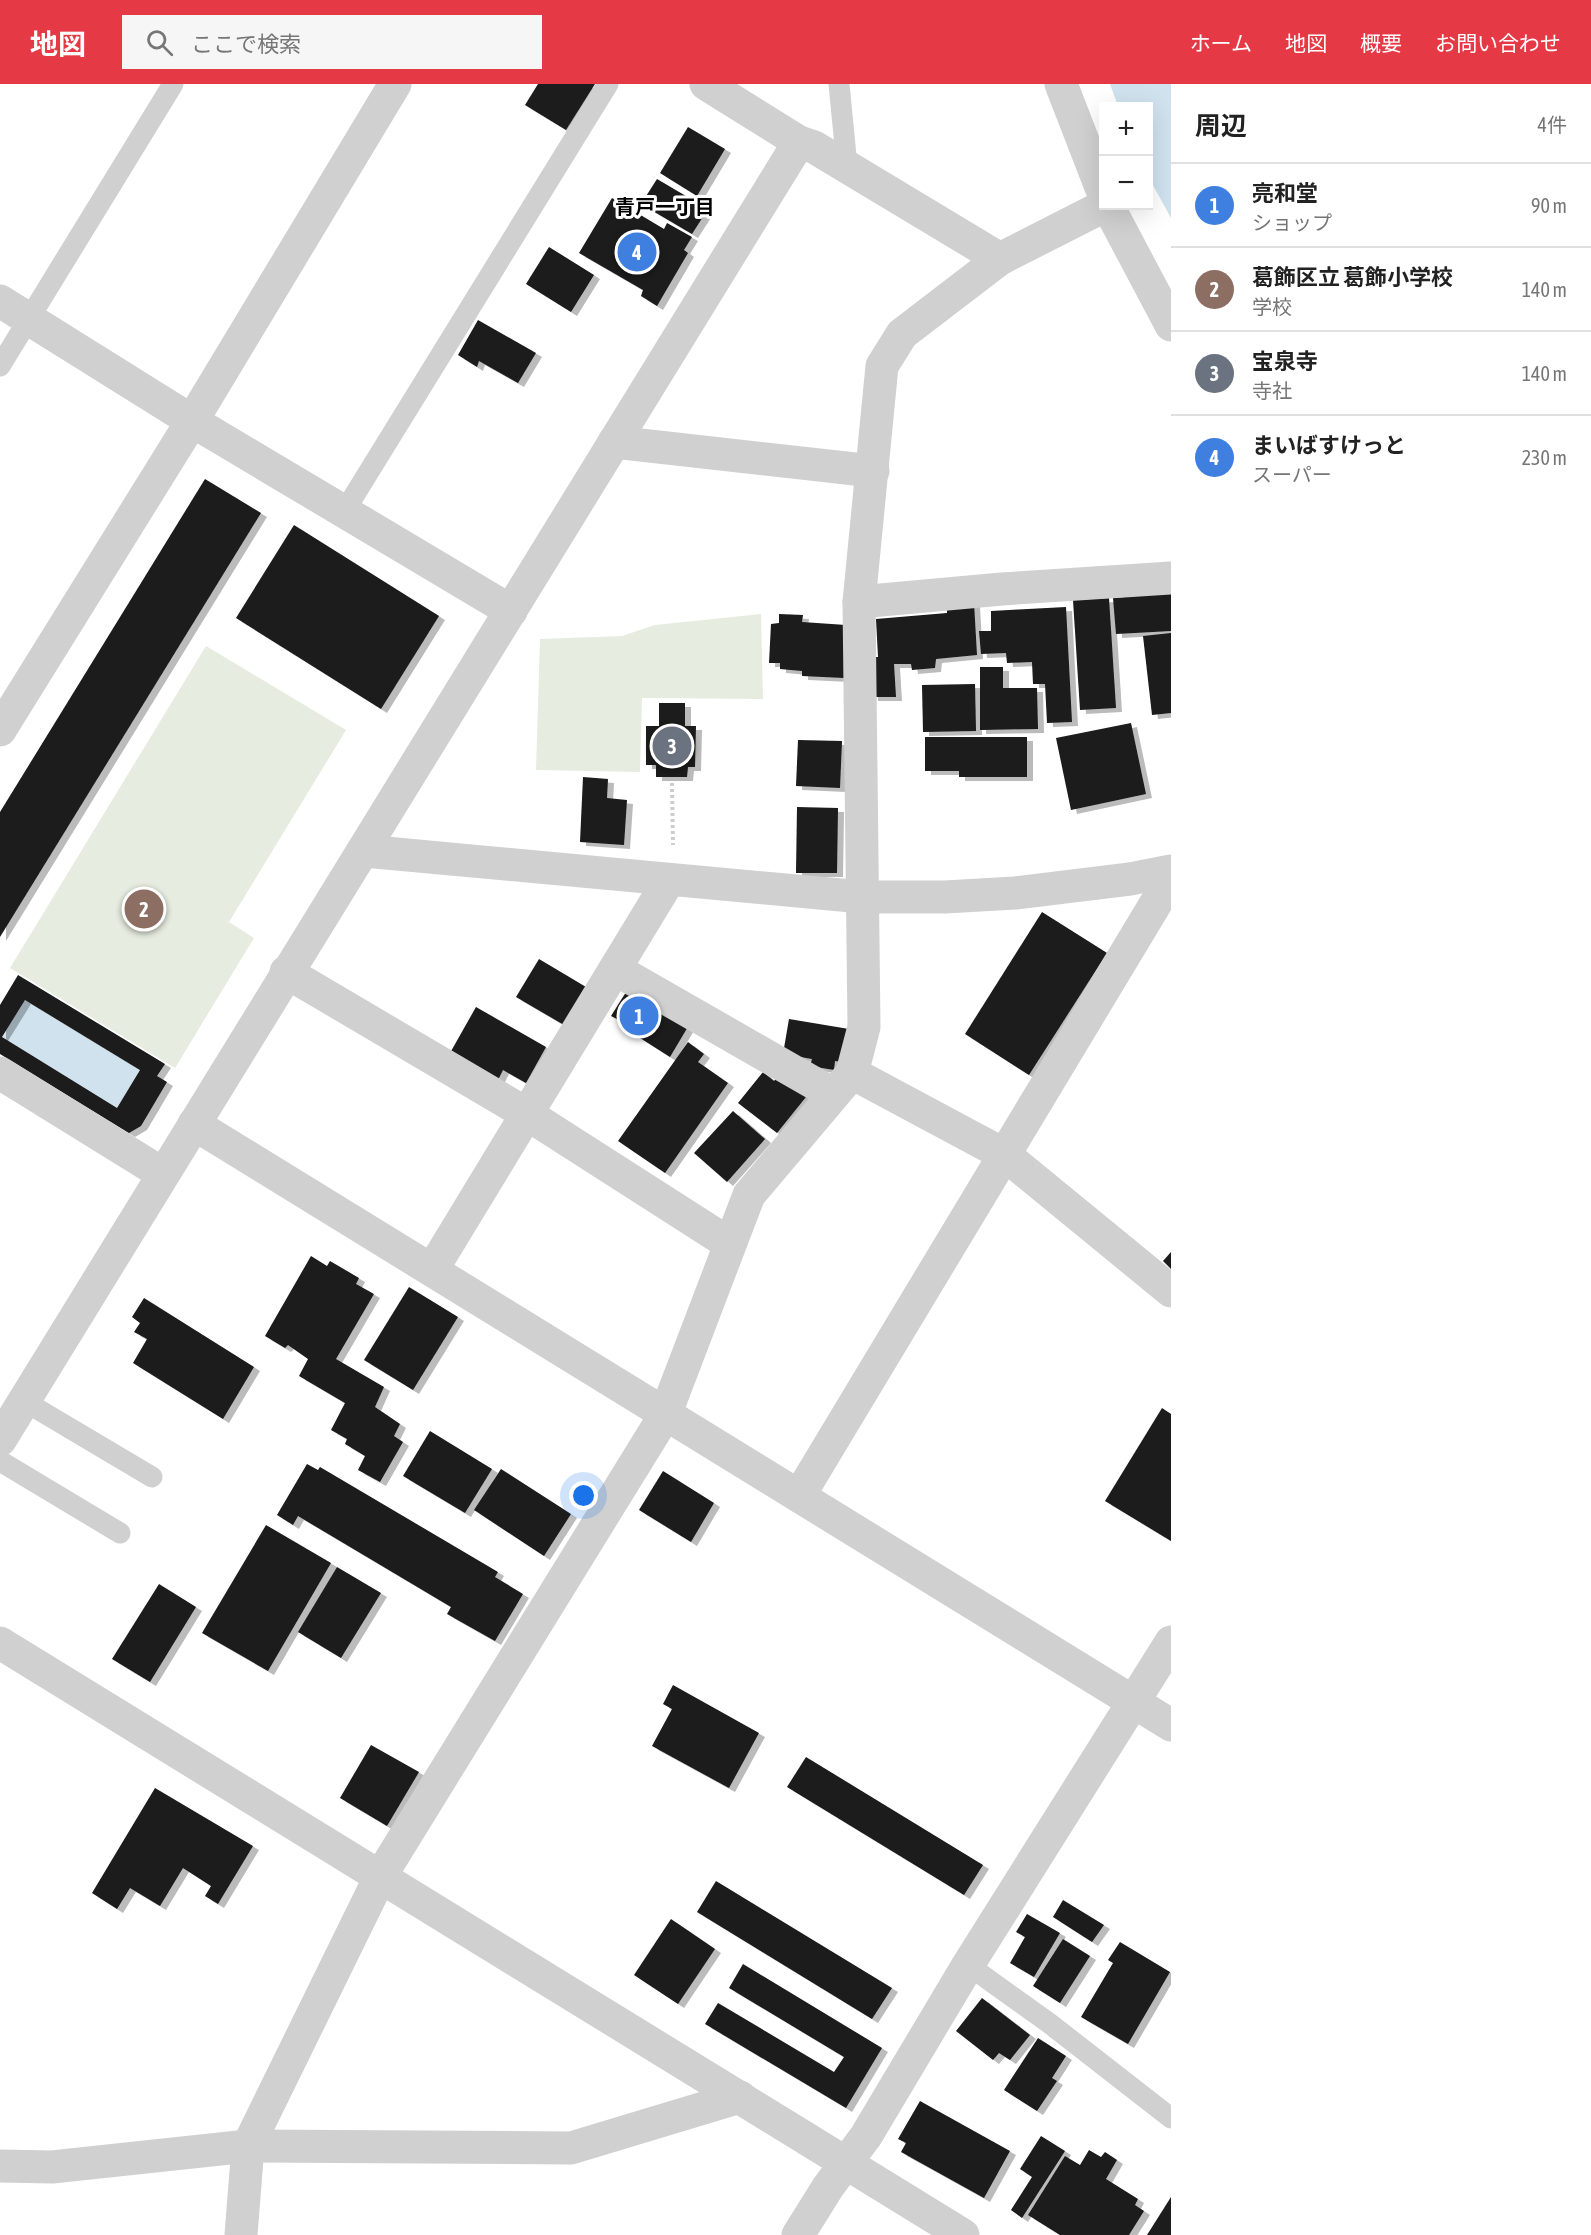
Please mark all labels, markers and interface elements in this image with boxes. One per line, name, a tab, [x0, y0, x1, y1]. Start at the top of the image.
search box	[122, 15, 542, 69]
icon: search	[143, 26, 176, 59]
text: 地図	[30, 28, 86, 60]
text: ここで検索	[191, 31, 301, 57]
text: ホーム	[1190, 31, 1252, 55]
text: 地図	[1285, 31, 1327, 55]
text: 概要	[1360, 31, 1402, 55]
text: お問い合わせ	[1435, 31, 1561, 55]
map controls	[1099, 102, 1153, 210]
button: +	[1099, 102, 1153, 156]
text: 周辺	[1195, 111, 1247, 141]
text: 4件	[1538, 113, 1567, 136]
button: −	[1099, 156, 1153, 210]
text: 亮和堂	[1252, 180, 1318, 206]
text: 1	[1210, 194, 1219, 217]
text: 90 m	[1531, 194, 1567, 217]
district label: 青戸一丁目	[615, 195, 715, 218]
text: ショップ	[1252, 211, 1332, 234]
pin: 4	[618, 230, 656, 274]
text: 葛飾区立 葛飾小学校	[1252, 264, 1453, 290]
text: 2	[1210, 278, 1219, 301]
text: 140 m	[1522, 278, 1567, 301]
text: 学校	[1252, 295, 1292, 318]
text: 宝泉寺	[1252, 348, 1318, 374]
text: 3	[1210, 362, 1219, 385]
text: 140 m	[1522, 362, 1567, 385]
text: 寺社	[1252, 379, 1292, 402]
text: まいばすけっと	[1252, 432, 1406, 458]
text: 4	[1210, 446, 1219, 469]
text: 230 m	[1522, 446, 1567, 469]
text: スーパー	[1252, 463, 1332, 486]
pin: 3	[652, 724, 692, 768]
pin: 2	[124, 886, 164, 932]
pin: 1	[620, 994, 658, 1038]
your location	[569, 1481, 598, 1510]

